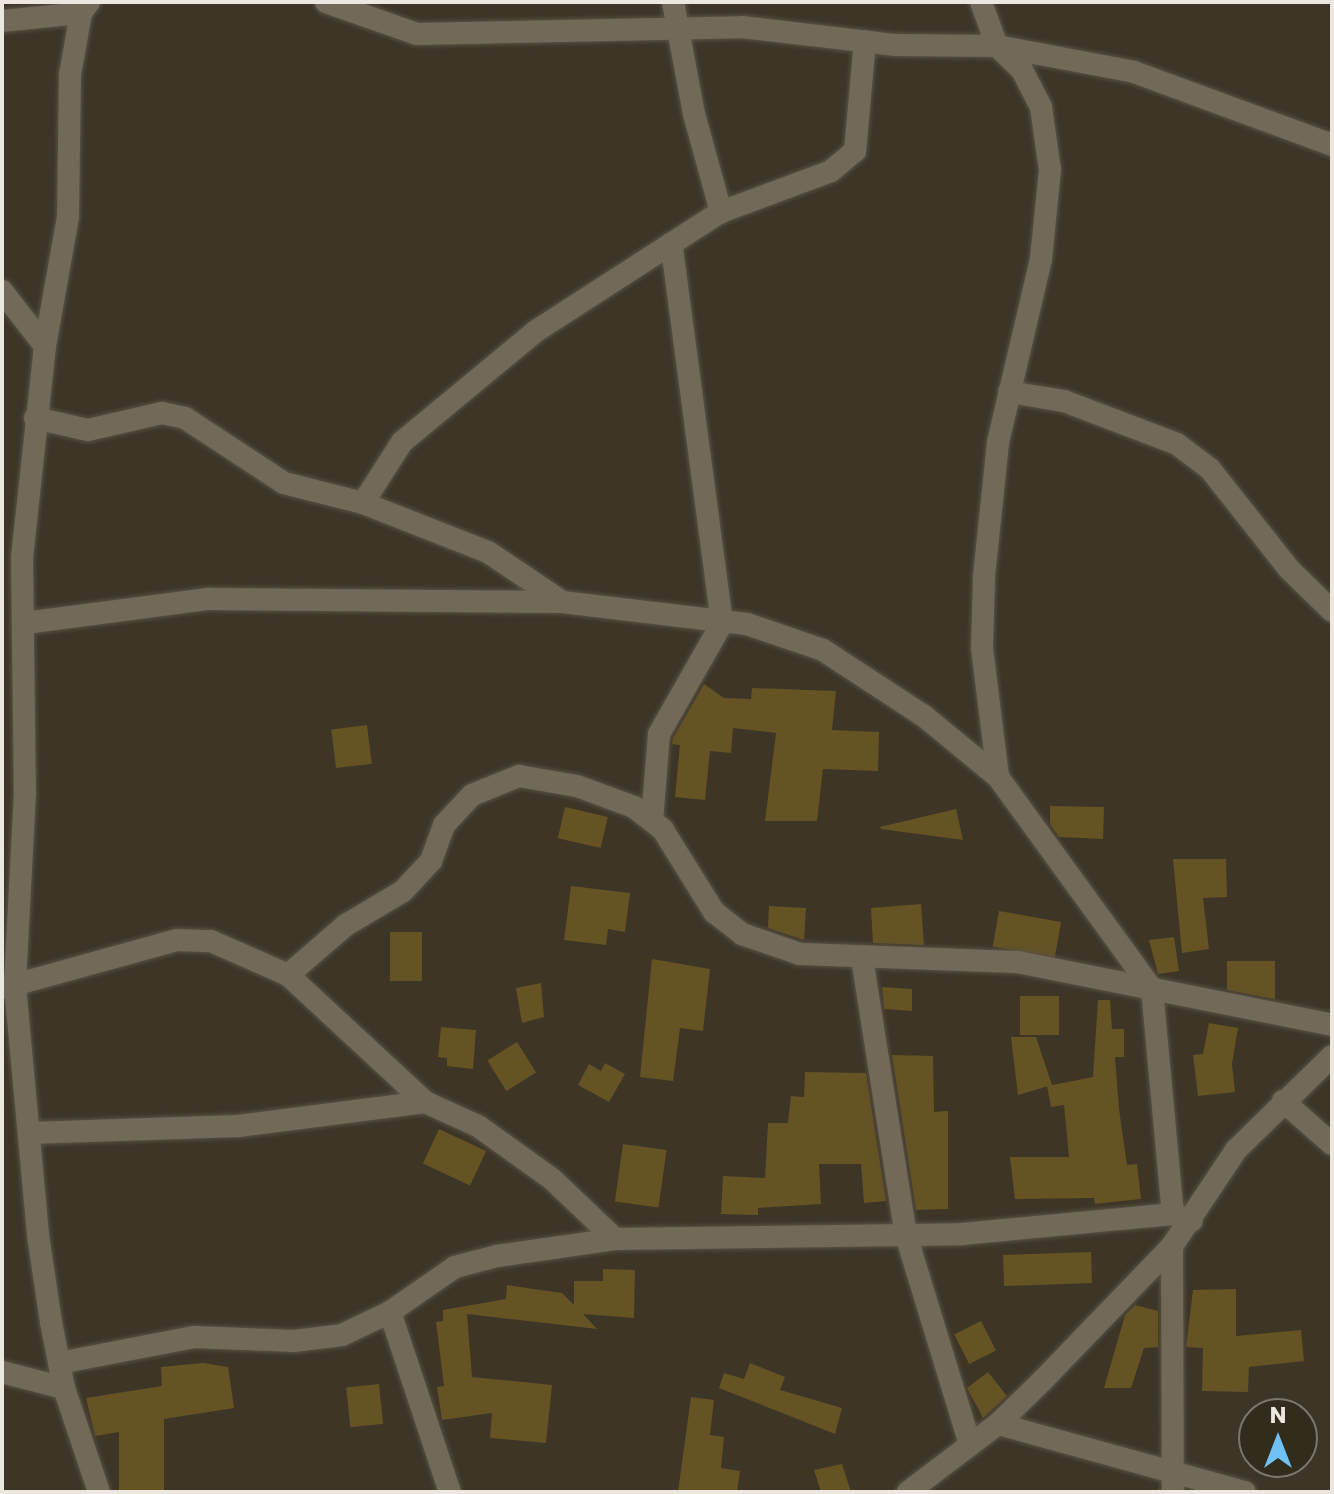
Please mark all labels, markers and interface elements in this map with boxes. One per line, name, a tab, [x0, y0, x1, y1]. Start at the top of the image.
north arrow	[1238, 1398, 1318, 1478]
text: N	[1270, 1400, 1286, 1431]

